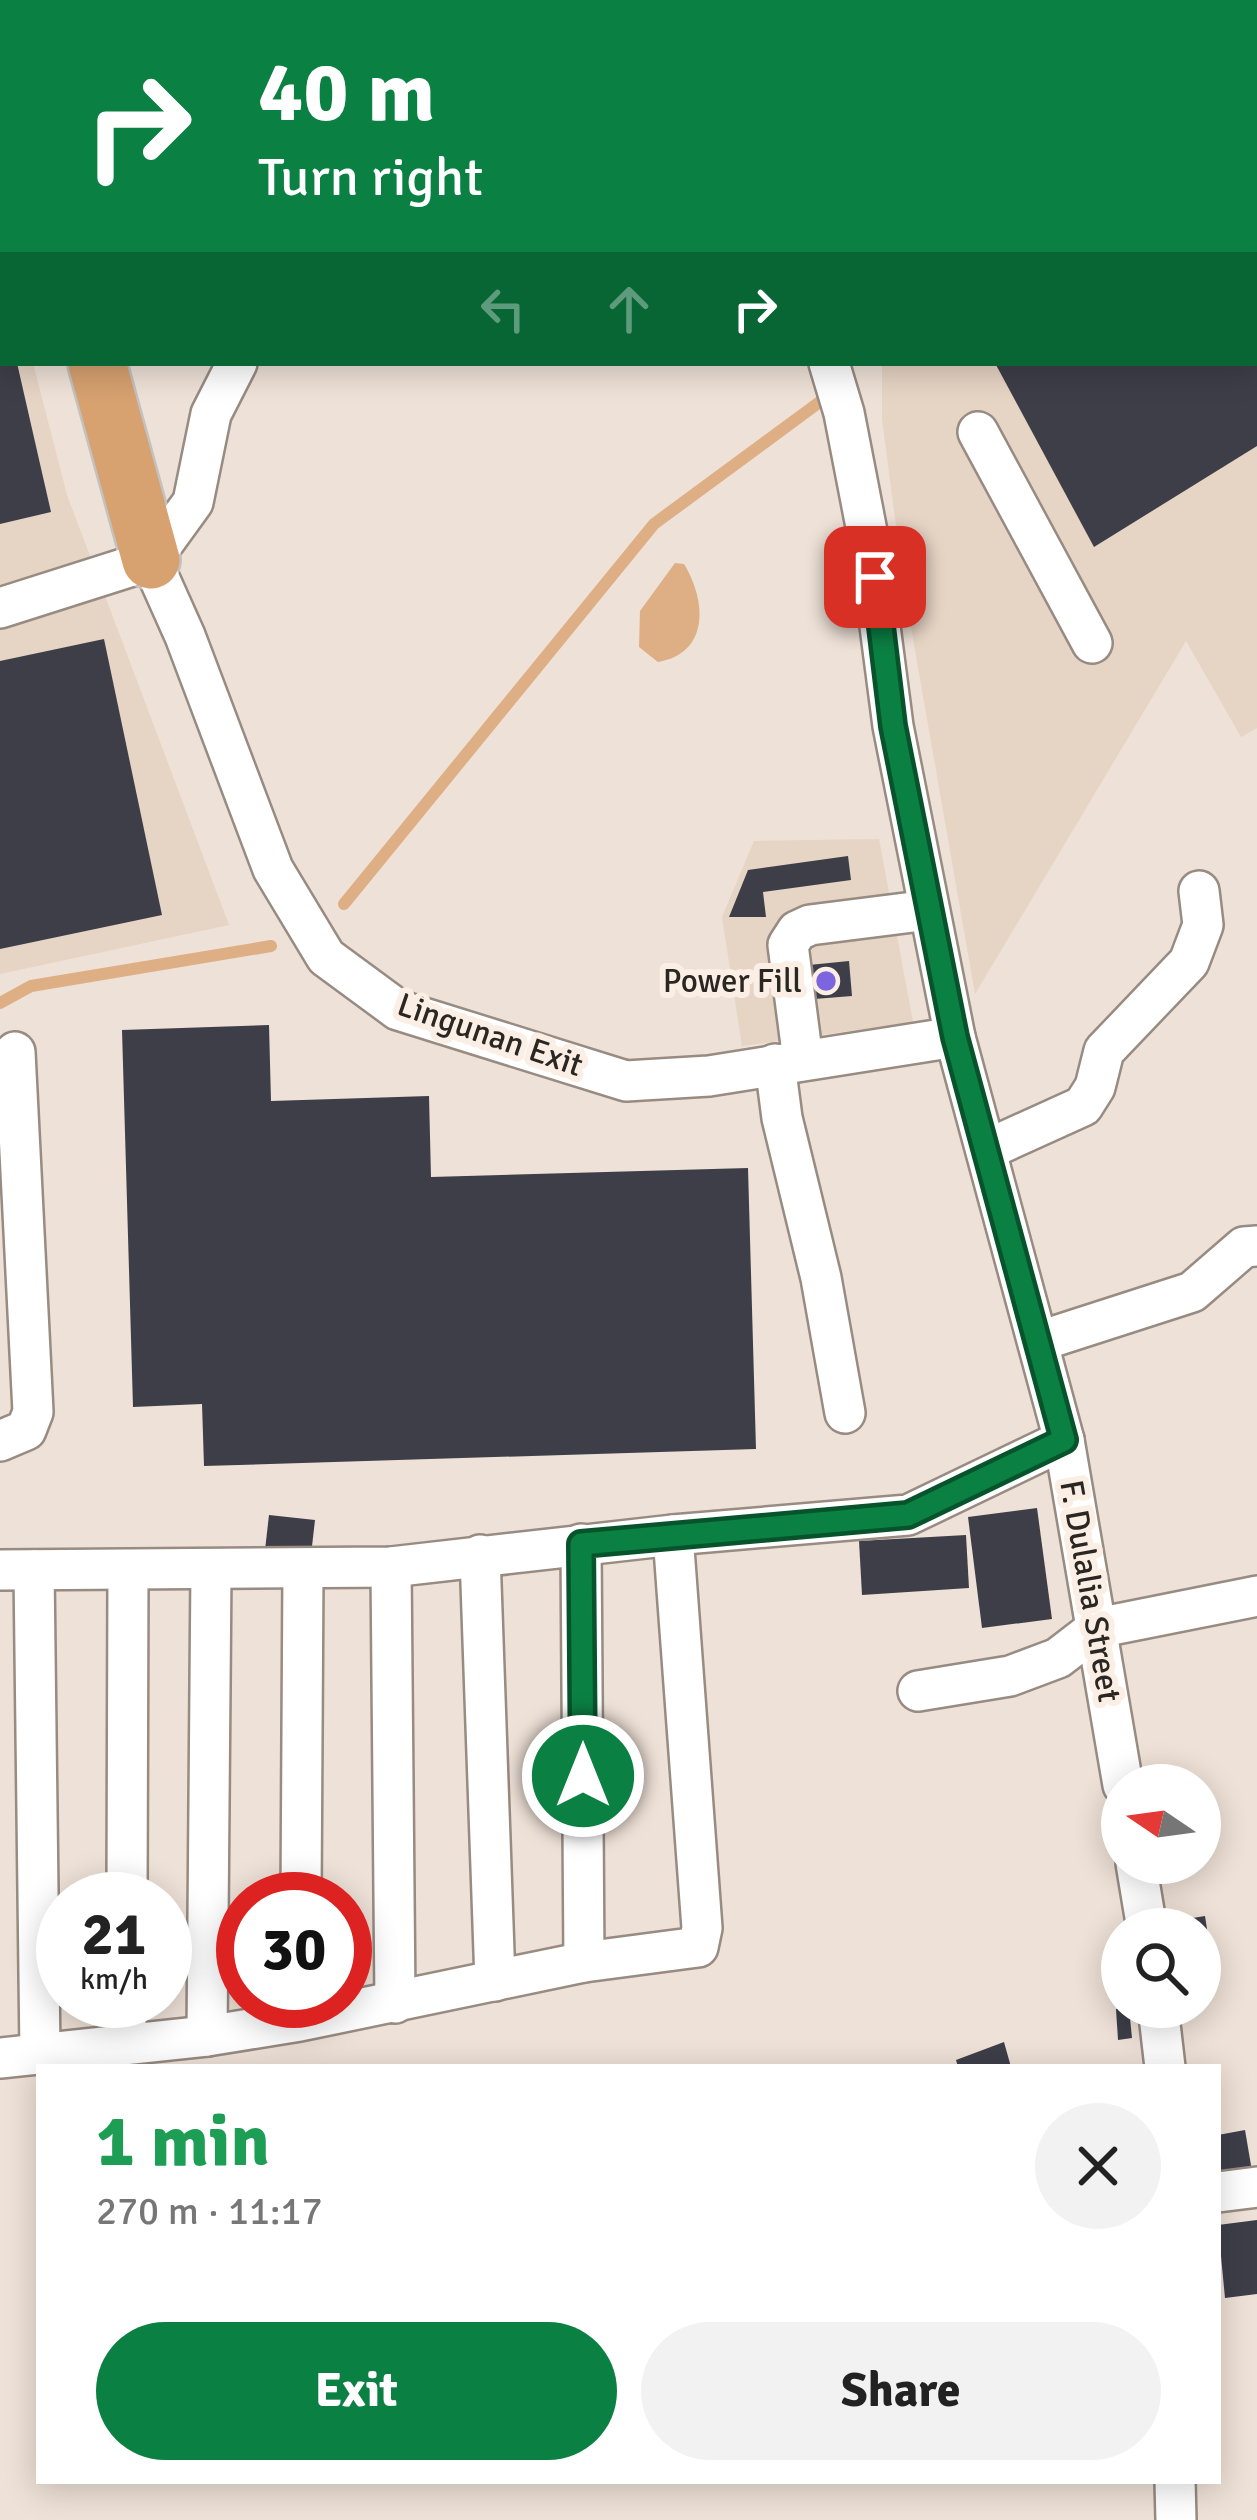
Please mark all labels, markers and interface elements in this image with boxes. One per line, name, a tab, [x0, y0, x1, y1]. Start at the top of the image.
text: 40 m	[258, 41, 435, 145]
icon: right	[60, 48, 216, 204]
text: Turn right	[258, 144, 483, 211]
icon: left	[470, 276, 536, 342]
icon: ahead	[596, 276, 662, 342]
icon: right	[722, 276, 788, 342]
pin	[824, 526, 926, 628]
icon: arrive	[842, 544, 908, 610]
place label: Power Fill	[663, 961, 802, 1002]
marker: Power Fill	[813, 968, 839, 994]
street label: Lingunan Exit	[392, 984, 588, 1086]
street label: F. Dulalia Street	[1050, 1477, 1130, 1705]
position arrow	[520, 1713, 646, 1839]
north arrow	[1101, 1764, 1221, 1884]
map controls	[1101, 1764, 1221, 2028]
speed limit sign: 30	[216, 1872, 372, 2028]
text: 21	[82, 1898, 146, 1972]
button: search	[1101, 1908, 1221, 2028]
text: km/h	[80, 1961, 148, 1998]
text: 1 min	[96, 2097, 270, 2186]
button: close	[1035, 2103, 1161, 2229]
text: 270 m · 11:17	[96, 2187, 323, 2235]
button: Exit	[96, 2322, 617, 2460]
button: Share	[641, 2322, 1161, 2460]

